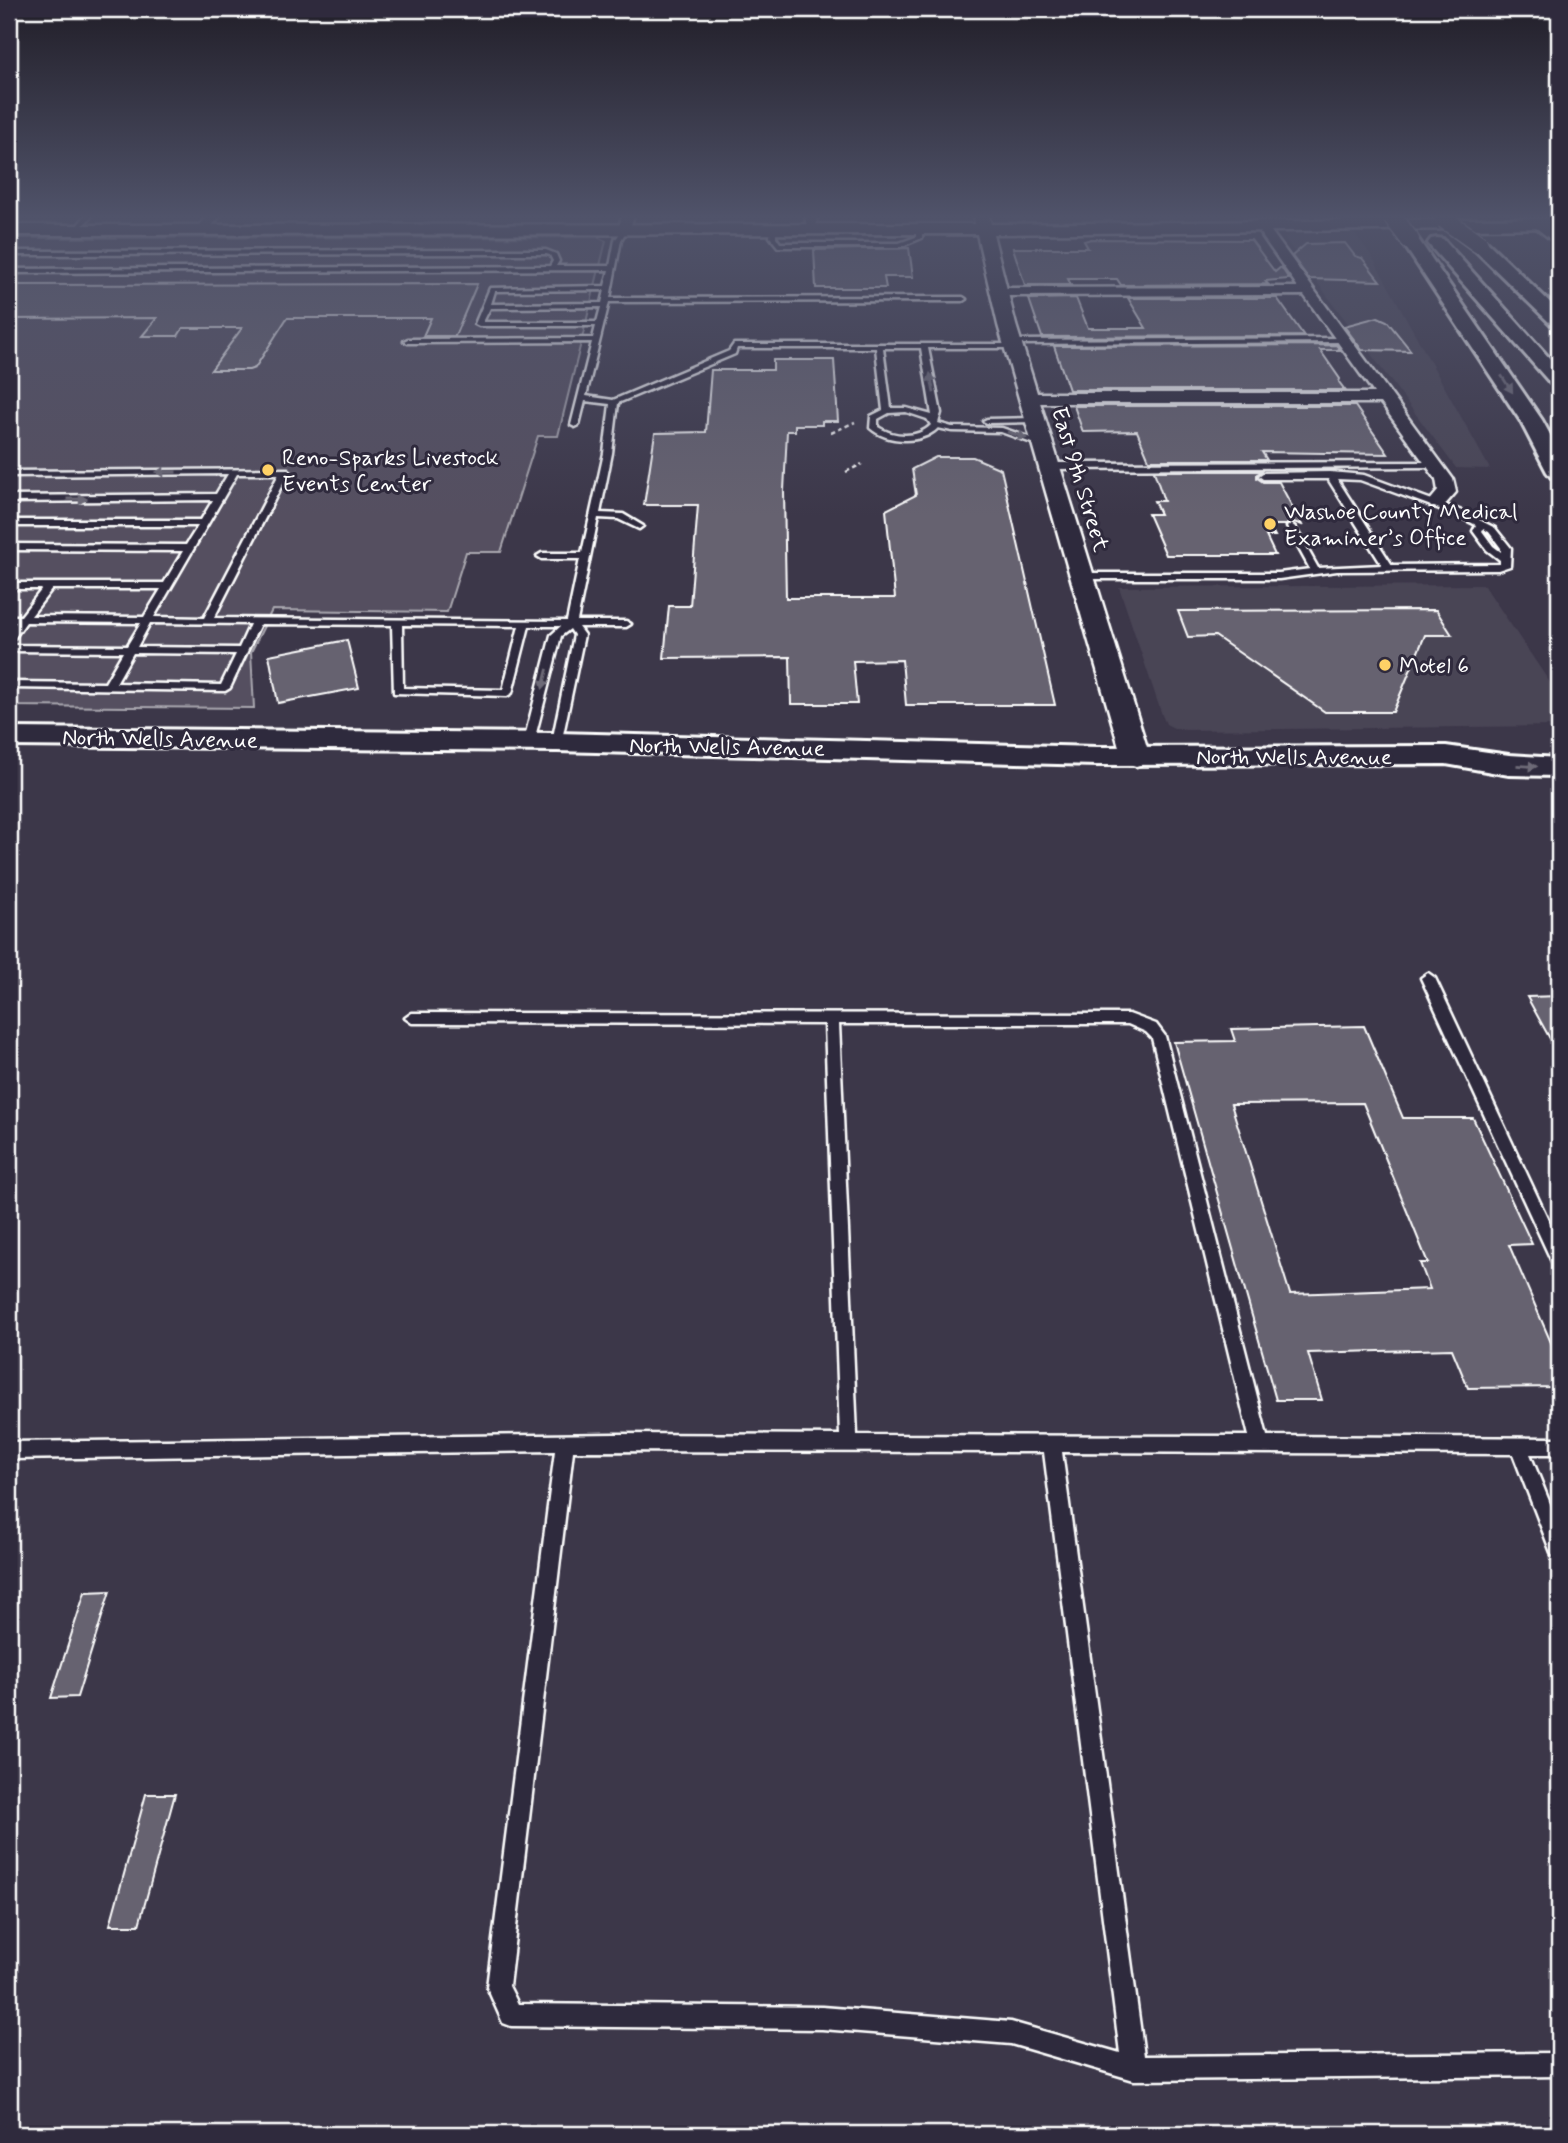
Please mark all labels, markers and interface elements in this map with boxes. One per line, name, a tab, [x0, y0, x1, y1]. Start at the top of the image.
one-way arrow	[927, 372, 938, 394]
one-way arrow	[1500, 374, 1513, 393]
street label: East 9th Street	[1043, 404, 1115, 556]
one-way arrow	[1007, 430, 1028, 441]
place label: Reno-Sparks Livestock Events Center	[282, 444, 499, 500]
marker: Reno-Sparks Livestock Events Center	[260, 462, 276, 478]
one-way arrow	[155, 466, 177, 478]
one-way arrow	[66, 493, 88, 504]
place label: Washoe County Medical Examiner’s Office	[1284, 498, 1518, 554]
marker: Washoe County Medical Examiner’s Office	[1262, 516, 1278, 532]
place label: Motel 6	[1399, 652, 1469, 682]
marker: Motel 6	[1377, 657, 1393, 673]
one-way arrow	[539, 668, 550, 690]
street label: North Wells Avenue	[62, 723, 258, 757]
street label: North Wells Avenue	[629, 731, 825, 765]
street label: North Wells Avenue	[1196, 743, 1392, 773]
one-way arrow	[1516, 760, 1538, 771]

